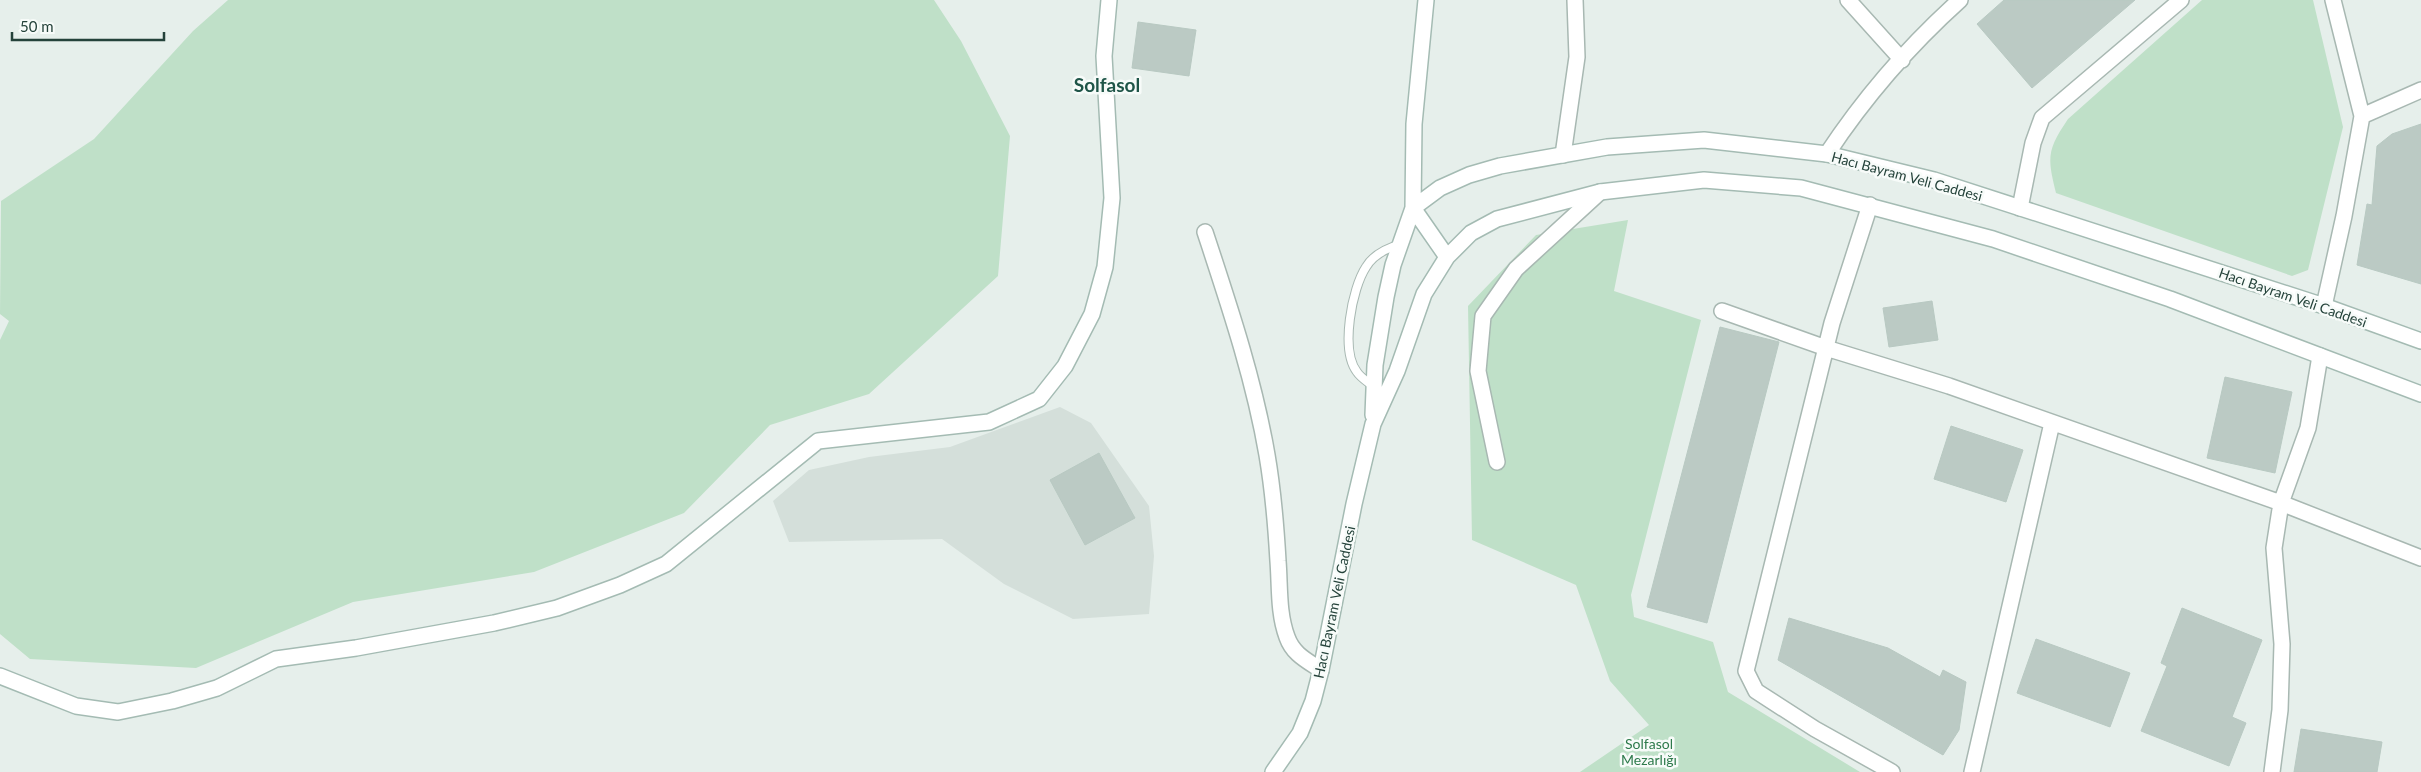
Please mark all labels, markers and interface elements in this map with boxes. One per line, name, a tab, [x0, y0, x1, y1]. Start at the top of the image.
scale bar	[12, 10, 165, 42]
text: 50 m	[20, 17, 54, 35]
district label: Solfasol	[1074, 73, 1140, 96]
street label: Hacı Bayram Veli Caddesi	[1830, 148, 1984, 204]
street label: Hacı Bayram Veli Caddesi	[2217, 264, 2369, 330]
street label: Hacı Bayram Veli Caddesi	[1310, 524, 1358, 680]
park label: Solfasol Mezarlığı	[1621, 735, 1677, 768]

